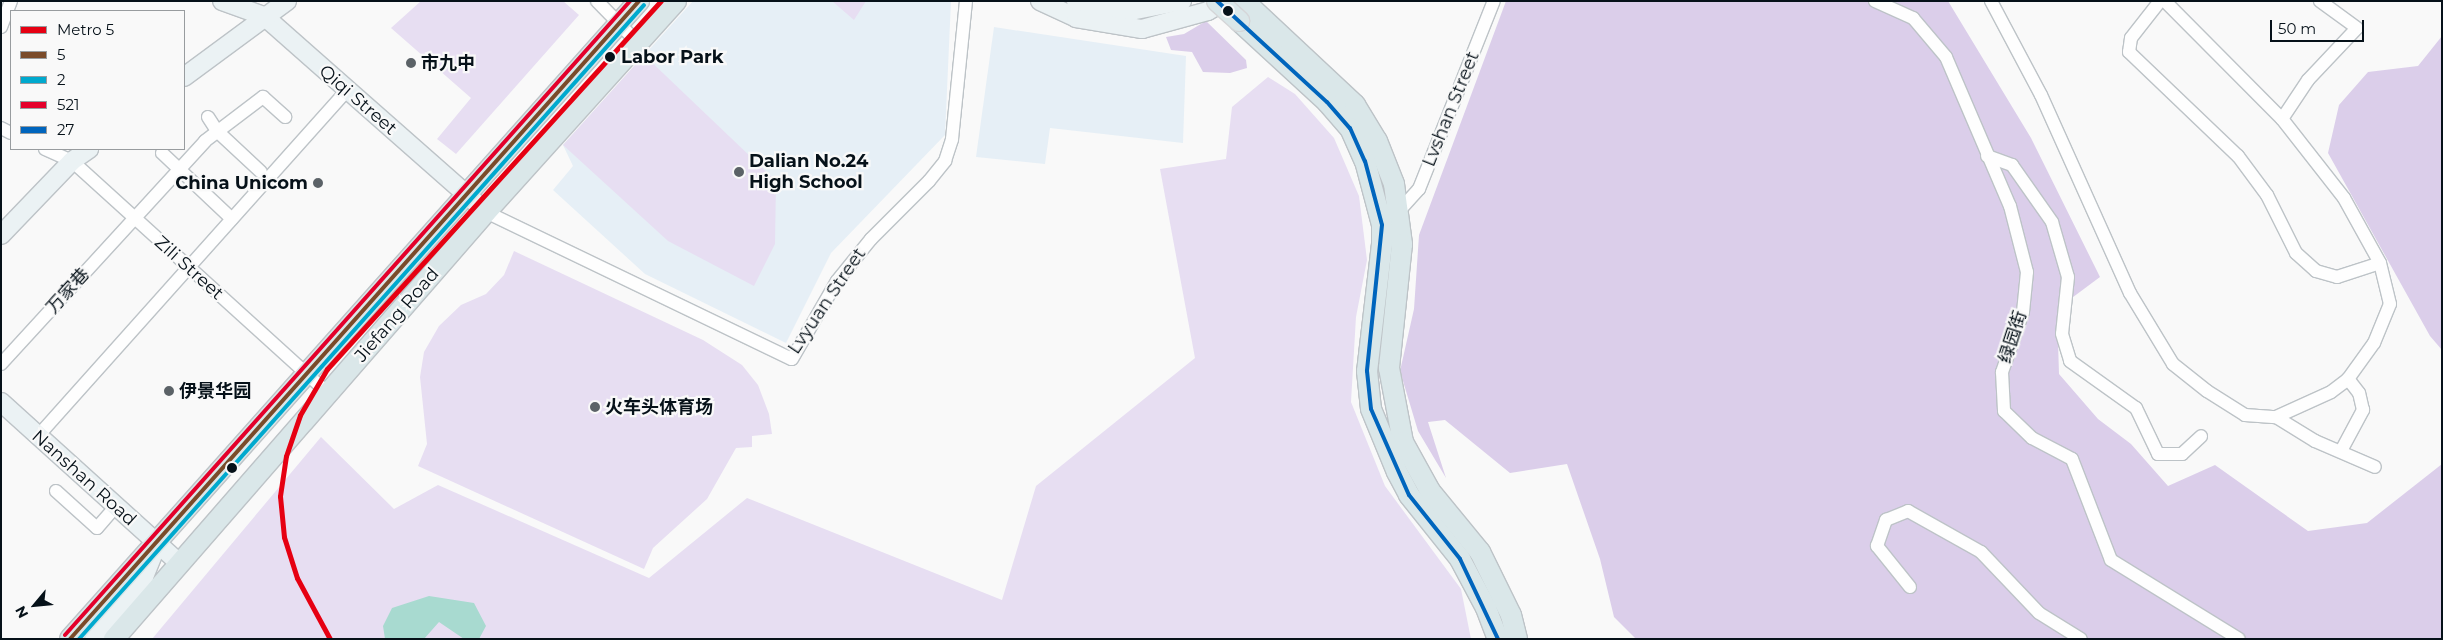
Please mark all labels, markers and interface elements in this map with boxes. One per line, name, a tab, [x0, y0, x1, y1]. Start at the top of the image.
unlabelled marker	[1223, 6, 1233, 16]
legend	[10, 10, 185, 150]
scale bar	[2273, 10, 2367, 42]
text: 50 m	[2278, 19, 2316, 38]
text: Metro 5	[57, 20, 114, 39]
text: 5	[57, 45, 66, 64]
place label: Labor Park	[621, 46, 724, 68]
street label: Lvshan Street	[1418, 48, 1484, 170]
marker: Labor Park	[603, 50, 617, 64]
place label: 市九中	[421, 52, 475, 74]
marker: 市九中	[405, 57, 417, 69]
street label: Qiqi Street	[315, 60, 401, 140]
text: 2	[57, 70, 66, 89]
text: 521	[57, 95, 79, 114]
text: 27	[57, 120, 74, 139]
place label: Dalian No.24 High School	[749, 151, 868, 193]
marker: Dalian No.24 High School	[733, 166, 745, 178]
place label: China Unicom	[175, 172, 308, 194]
marker: China Unicom	[312, 177, 324, 189]
street label: Zili Street	[150, 231, 228, 305]
street label: Lvyuan Street	[784, 244, 870, 358]
street label: 万家巷	[42, 264, 94, 318]
street label: Jiefang Road	[350, 264, 444, 366]
street label: 绿园街	[1994, 308, 2032, 366]
place label: 伊景华园	[179, 380, 251, 402]
marker: 伊景华园	[163, 385, 175, 397]
place label: 火车头体育场	[605, 396, 713, 418]
marker: 火车头体育场	[589, 401, 601, 413]
street label: Nanshan Road	[27, 425, 141, 531]
unlabelled marker	[227, 463, 237, 473]
north arrow	[10, 580, 60, 630]
text: N	[11, 603, 32, 621]

